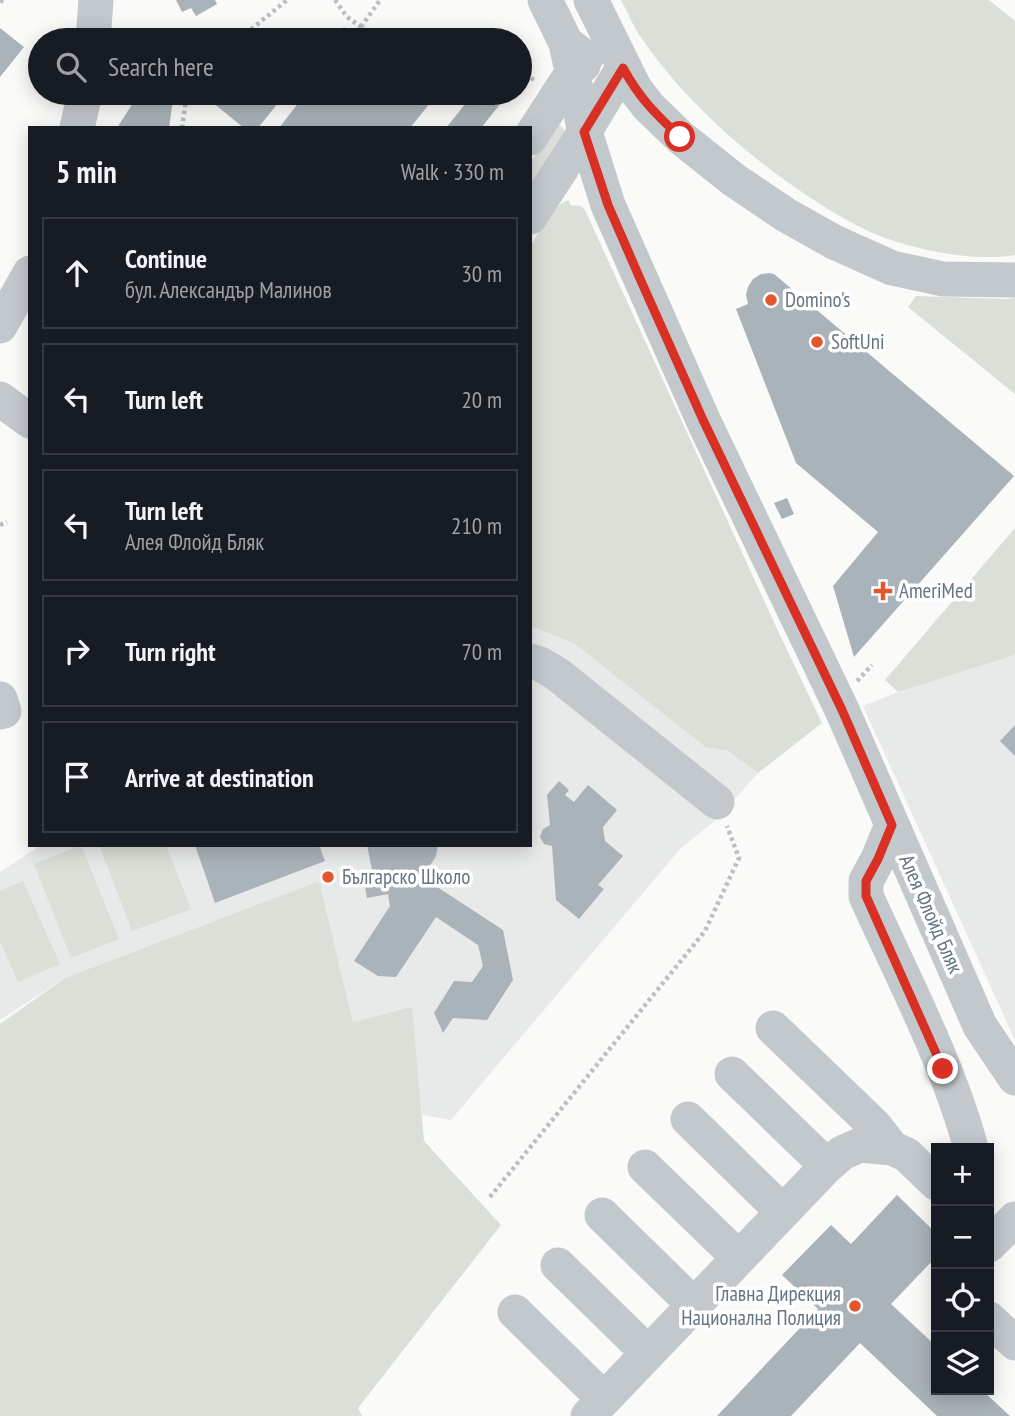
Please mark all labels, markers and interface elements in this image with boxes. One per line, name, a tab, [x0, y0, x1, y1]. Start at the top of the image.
search box	[28, 28, 532, 105]
icon: search	[52, 48, 90, 86]
text: Search here	[108, 50, 214, 83]
route start	[664, 121, 695, 152]
text: 5 min	[56, 152, 117, 191]
text: Walk · 330 m	[401, 157, 504, 186]
text: Continue	[125, 242, 207, 275]
icon: ahead	[58, 254, 96, 292]
text: 30 m	[461, 259, 502, 288]
text: бул. Александър Малинов	[125, 275, 332, 304]
place label: Domino's	[785, 286, 850, 313]
marker: Domino's	[763, 292, 779, 308]
place label: SoftUni	[831, 328, 885, 355]
marker: SoftUni	[809, 334, 825, 350]
icon: left	[58, 380, 96, 418]
text: Turn left	[125, 383, 203, 416]
text: 20 m	[461, 385, 502, 414]
text: Turn left	[125, 494, 203, 527]
icon: left	[58, 506, 96, 544]
text: 210 m	[451, 511, 502, 540]
text: Алея Флойд Бляк	[125, 527, 264, 556]
place label: AmeriMed	[899, 577, 973, 604]
marker: AmeriMed	[873, 581, 893, 601]
icon: right	[58, 632, 96, 670]
text: Turn right	[125, 635, 216, 668]
text: 70 m	[461, 637, 502, 666]
icon: arrive	[58, 758, 96, 796]
text: Arrive at destination	[125, 761, 314, 794]
street label: Алея Флойд Бляк	[893, 850, 970, 977]
place label: Българско Школо	[342, 863, 470, 890]
marker: Българско Школо	[320, 869, 336, 885]
route end	[927, 1053, 958, 1084]
map controls	[931, 1143, 994, 1395]
button: +	[931, 1143, 994, 1206]
button: −	[931, 1206, 994, 1269]
button: locate	[931, 1269, 994, 1332]
place label: Главна Дирекция Национална Полиция	[681, 1280, 841, 1331]
marker: Главна Дирекция Национална Полиция	[847, 1298, 863, 1314]
button: layers	[931, 1332, 994, 1395]

